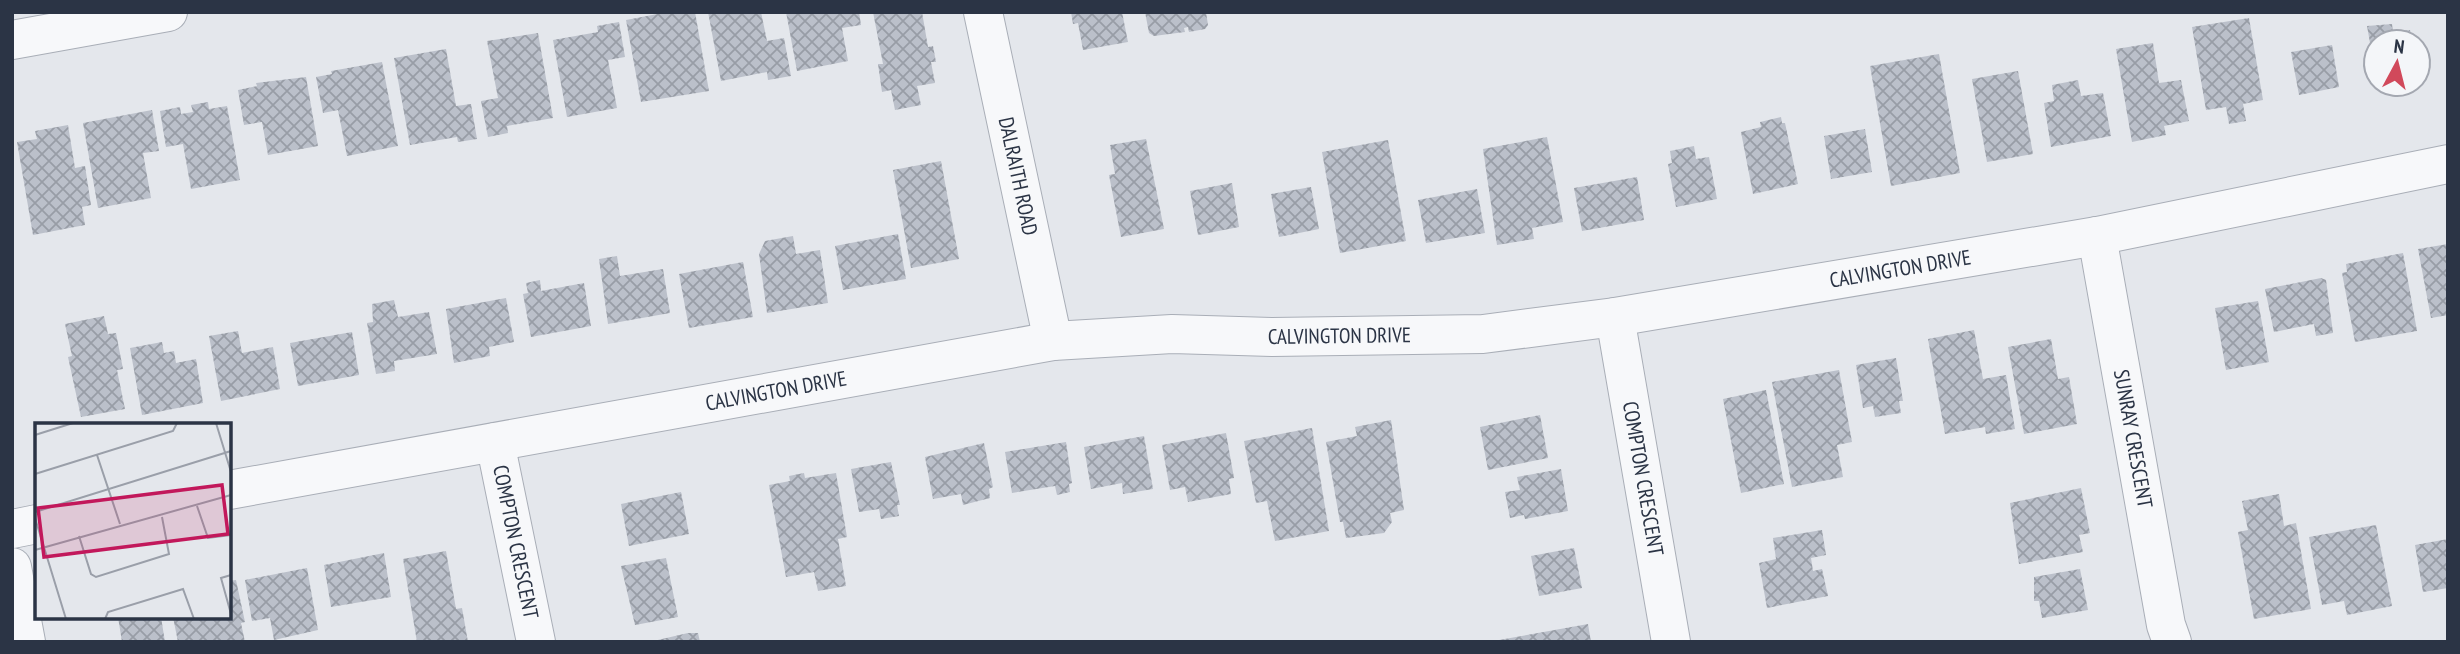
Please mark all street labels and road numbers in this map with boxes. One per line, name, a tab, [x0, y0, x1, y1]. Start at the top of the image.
street label: DALRAITH ROAD	[993, 115, 1044, 238]
street label: CALVINGTON DRIVE	[1827, 243, 1973, 294]
street label: CALVINGTON DRIVE	[1268, 321, 1411, 350]
street label: CALVINGTON DRIVE	[703, 365, 849, 417]
street label: SUNRAY CRESCENT	[2108, 367, 2159, 511]
street label: COMPTON CRESCENT	[1617, 399, 1670, 558]
street label: COMPTON CRESCENT	[487, 463, 545, 622]

